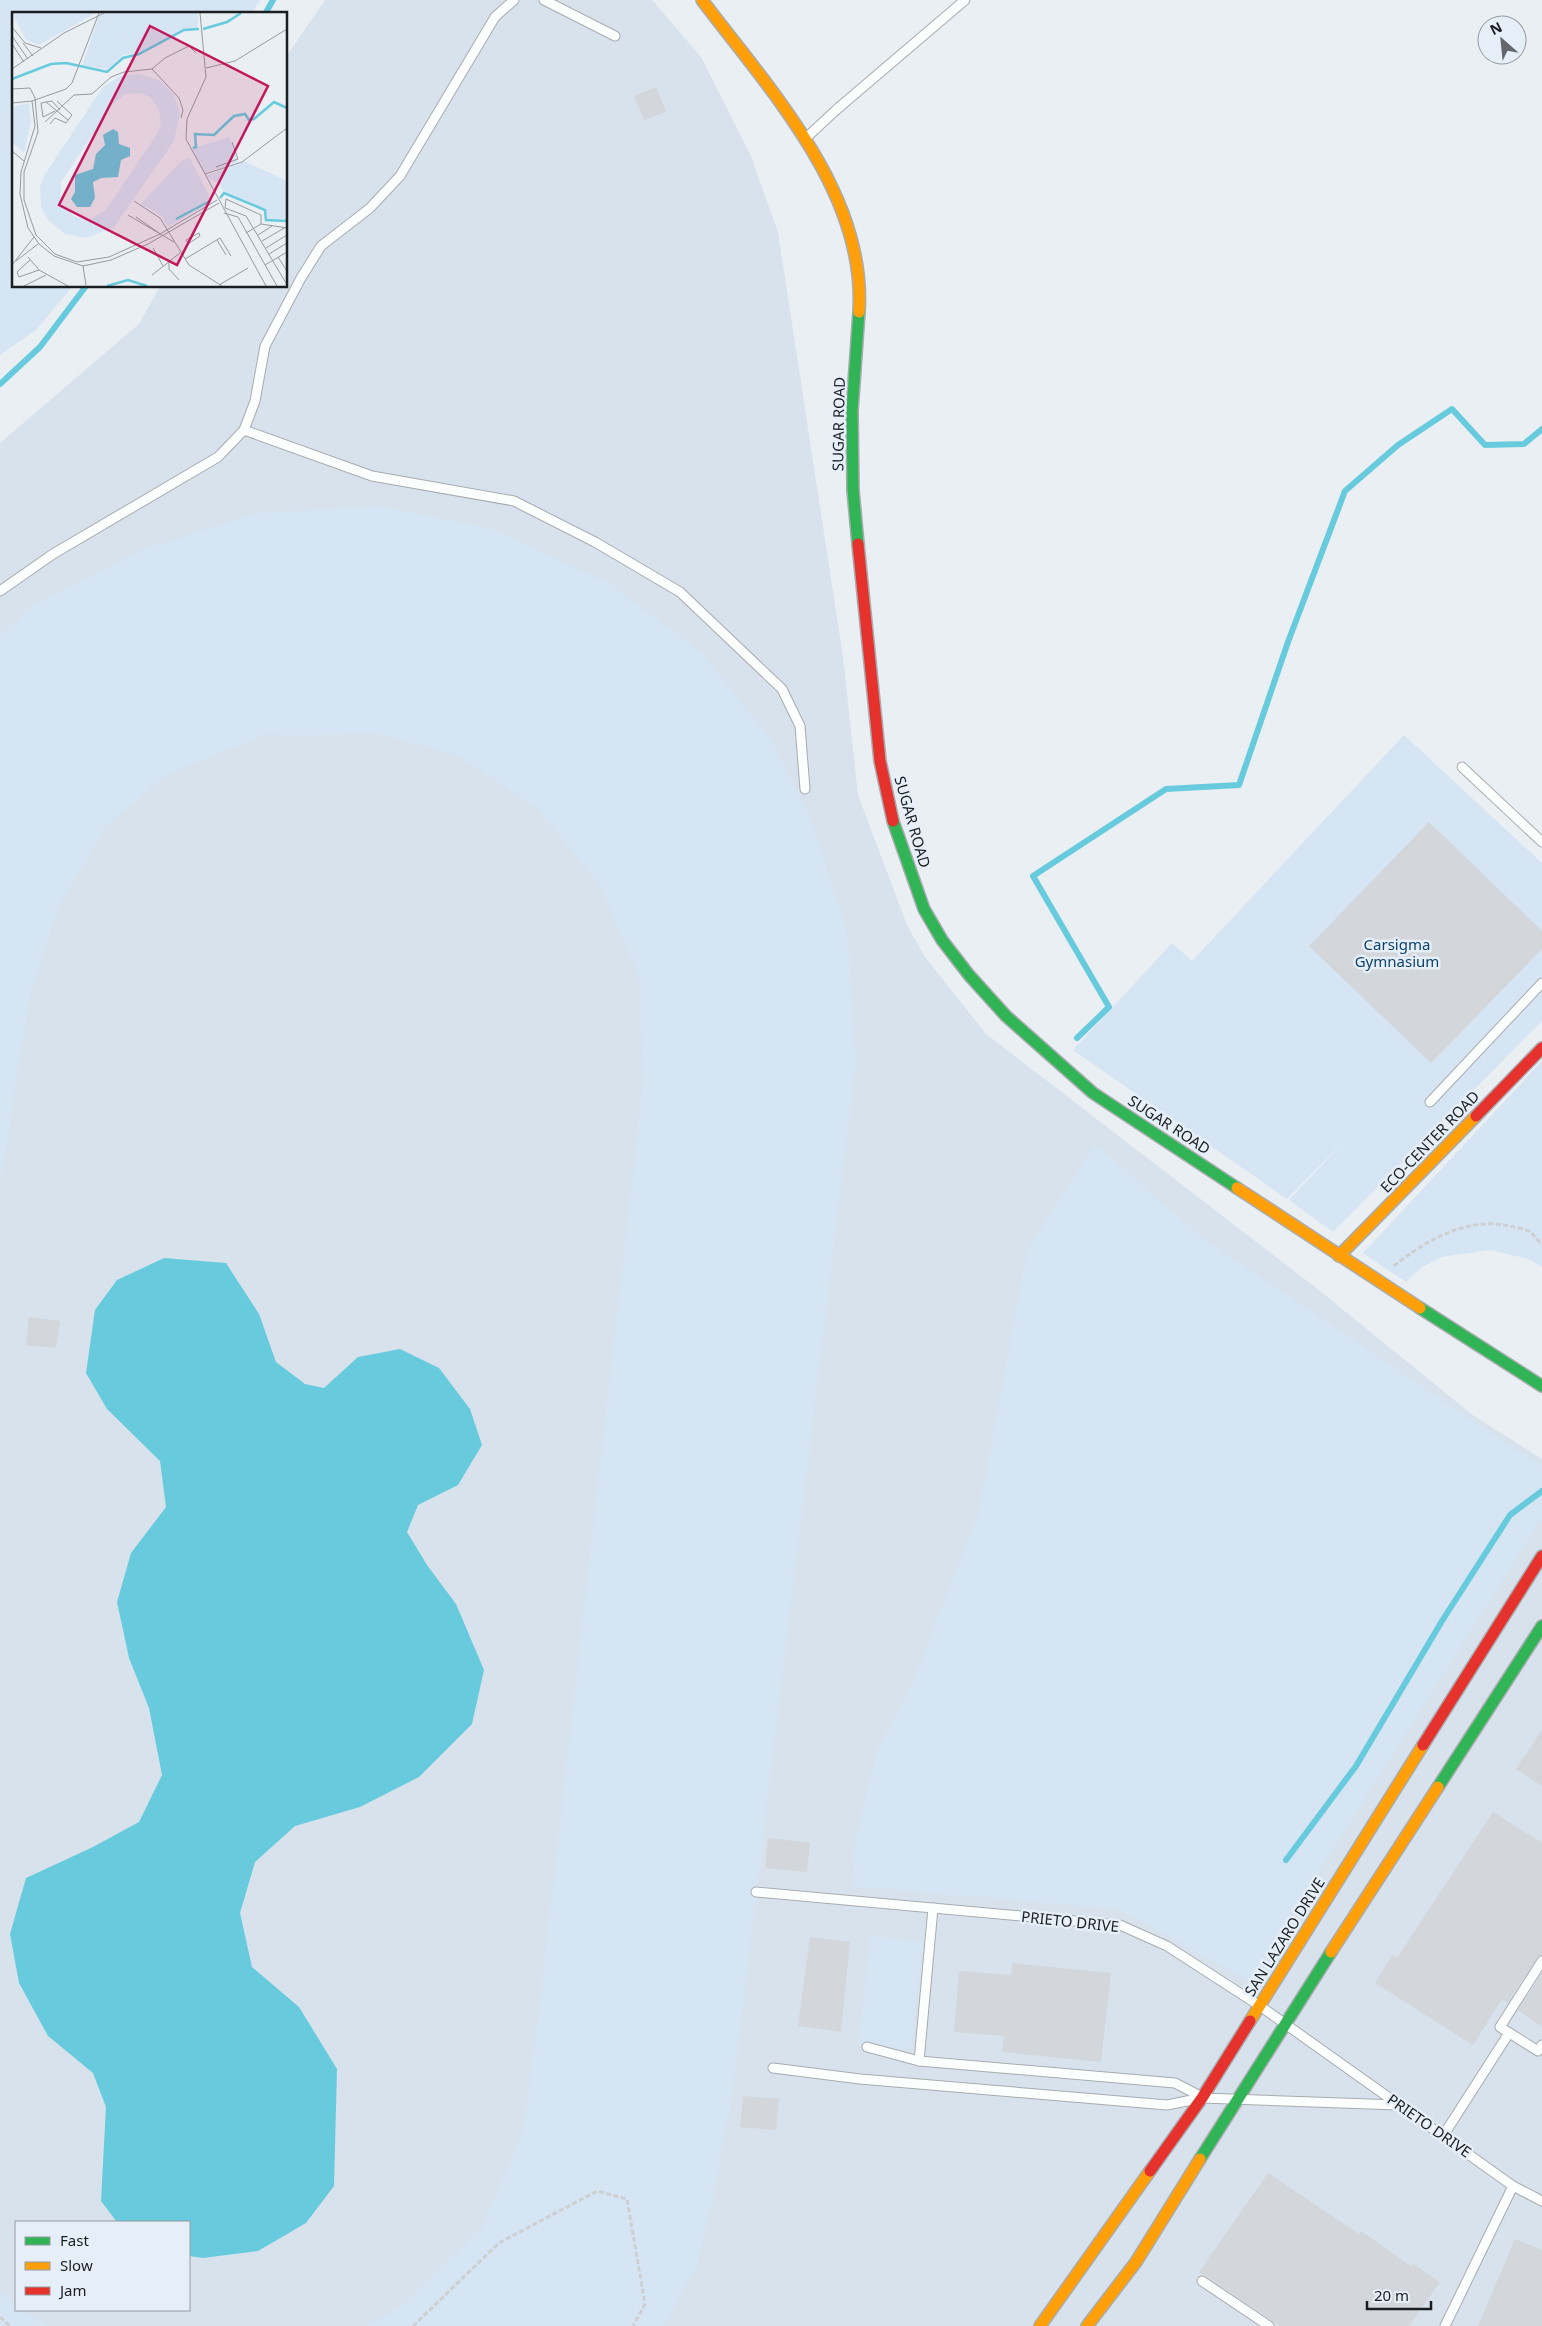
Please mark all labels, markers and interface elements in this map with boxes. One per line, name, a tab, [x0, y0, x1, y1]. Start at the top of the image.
inset map	[12, 12, 288, 288]
north arrow	[1477, 15, 1527, 65]
text: N	[1486, 17, 1505, 39]
street label: SUGAR ROAD	[827, 377, 849, 471]
street label: SUGAR ROAD	[890, 774, 936, 870]
park label: Carsigma Gymnasium	[1355, 934, 1439, 971]
street label: ECO-CENTER ROAD	[1375, 1086, 1483, 1197]
street label: SUGAR ROAD	[1125, 1090, 1215, 1158]
street label: SAN LAZARO DRIVE	[1240, 1873, 1329, 2000]
street label: PRIETO DRIVE	[1020, 1906, 1120, 1936]
street label: PRIETO DRIVE	[1384, 2089, 1476, 2162]
legend	[15, 2221, 190, 2311]
text: Fast	[60, 2230, 89, 2250]
text: Slow	[60, 2255, 93, 2275]
scale bar	[1367, 2278, 1431, 2310]
text: Jam	[58, 2280, 87, 2300]
text: 20 m	[1374, 2285, 1409, 2305]

